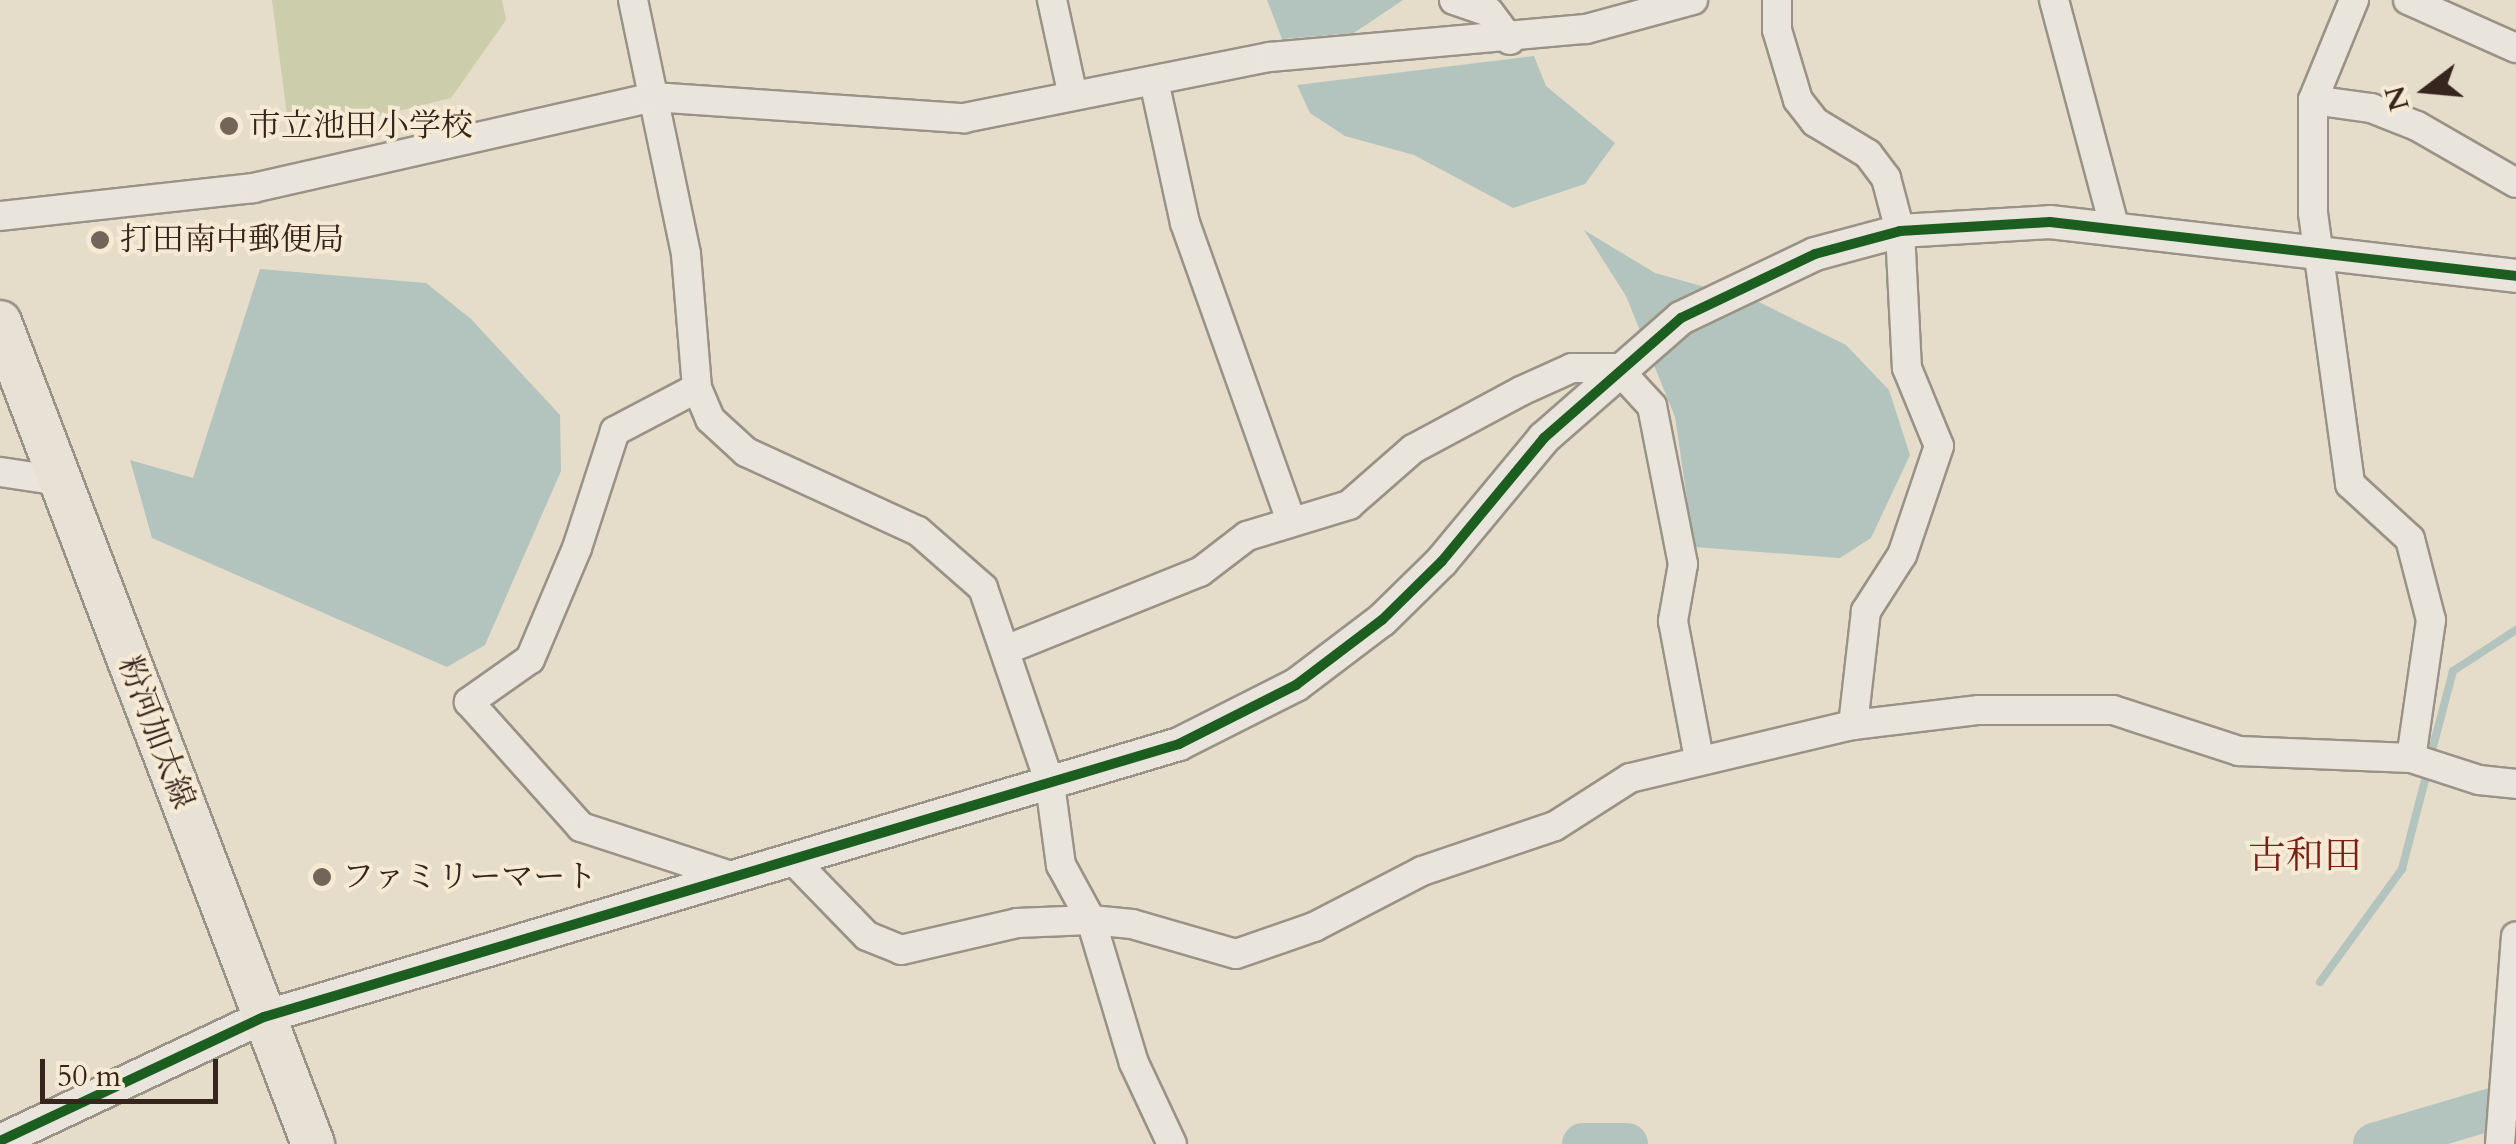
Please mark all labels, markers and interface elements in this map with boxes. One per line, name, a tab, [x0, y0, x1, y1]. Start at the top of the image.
north arrow	[2376, 40, 2476, 140]
text: N	[2376, 81, 2419, 115]
place label: 市立池田小学校	[249, 107, 473, 145]
marker: 市立池田小学校	[218, 115, 240, 137]
place label: 打田南中郵便局	[120, 221, 344, 259]
marker: 打田南中郵便局	[89, 229, 111, 251]
street label: 粉河加太線	[109, 651, 203, 815]
district label: 古和田	[2248, 834, 2362, 880]
place label: ファミリーマート	[342, 858, 598, 896]
marker: ファミリーマート	[311, 866, 333, 888]
scale bar	[45, 1039, 222, 1101]
text: 50 m	[57, 1056, 121, 1097]

